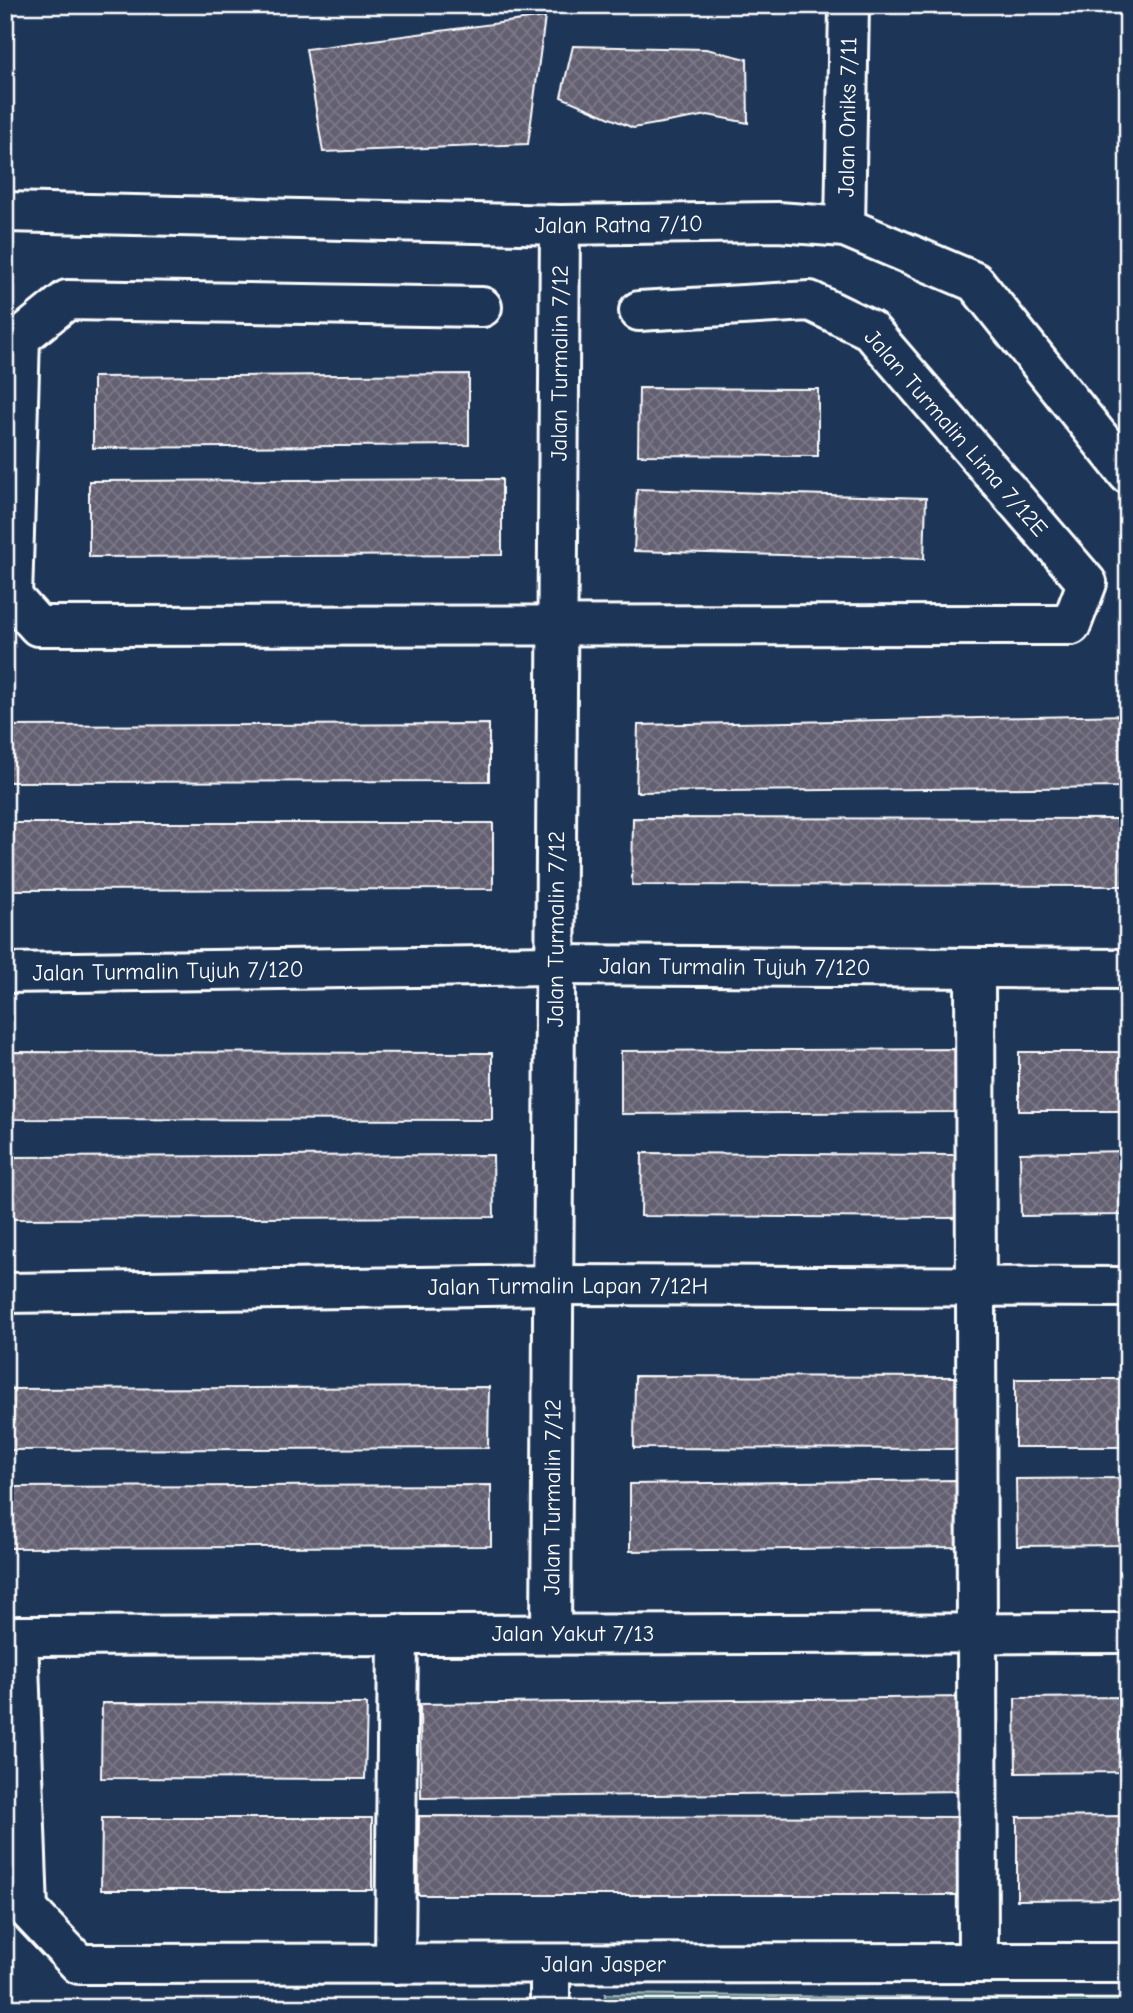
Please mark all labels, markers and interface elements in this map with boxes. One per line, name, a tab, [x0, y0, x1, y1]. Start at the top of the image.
street label: Jalan Oniks 7/11	[832, 37, 862, 197]
street label: Jalan Ratna 7/10	[535, 210, 703, 239]
street label: Jalan Turmalin 7/12	[545, 265, 573, 461]
street label: Jalan Turmalin Lima 7/12E	[859, 324, 1053, 542]
street label: Jalan Turmalin 7/12	[541, 831, 570, 1027]
street label: Jalan Turmalin Tujuh 7/120	[599, 952, 871, 981]
street label: Jalan Turmalin Tujuh 7/120	[32, 955, 304, 986]
street label: Jalan Turmalin Lapan 7/12H	[428, 1271, 708, 1300]
street label: Jalan Turmalin 7/12	[538, 1399, 566, 1595]
street label: Jalan Yakut 7/13	[492, 1620, 654, 1647]
street label: Jalan Jasper	[541, 1950, 667, 1977]

